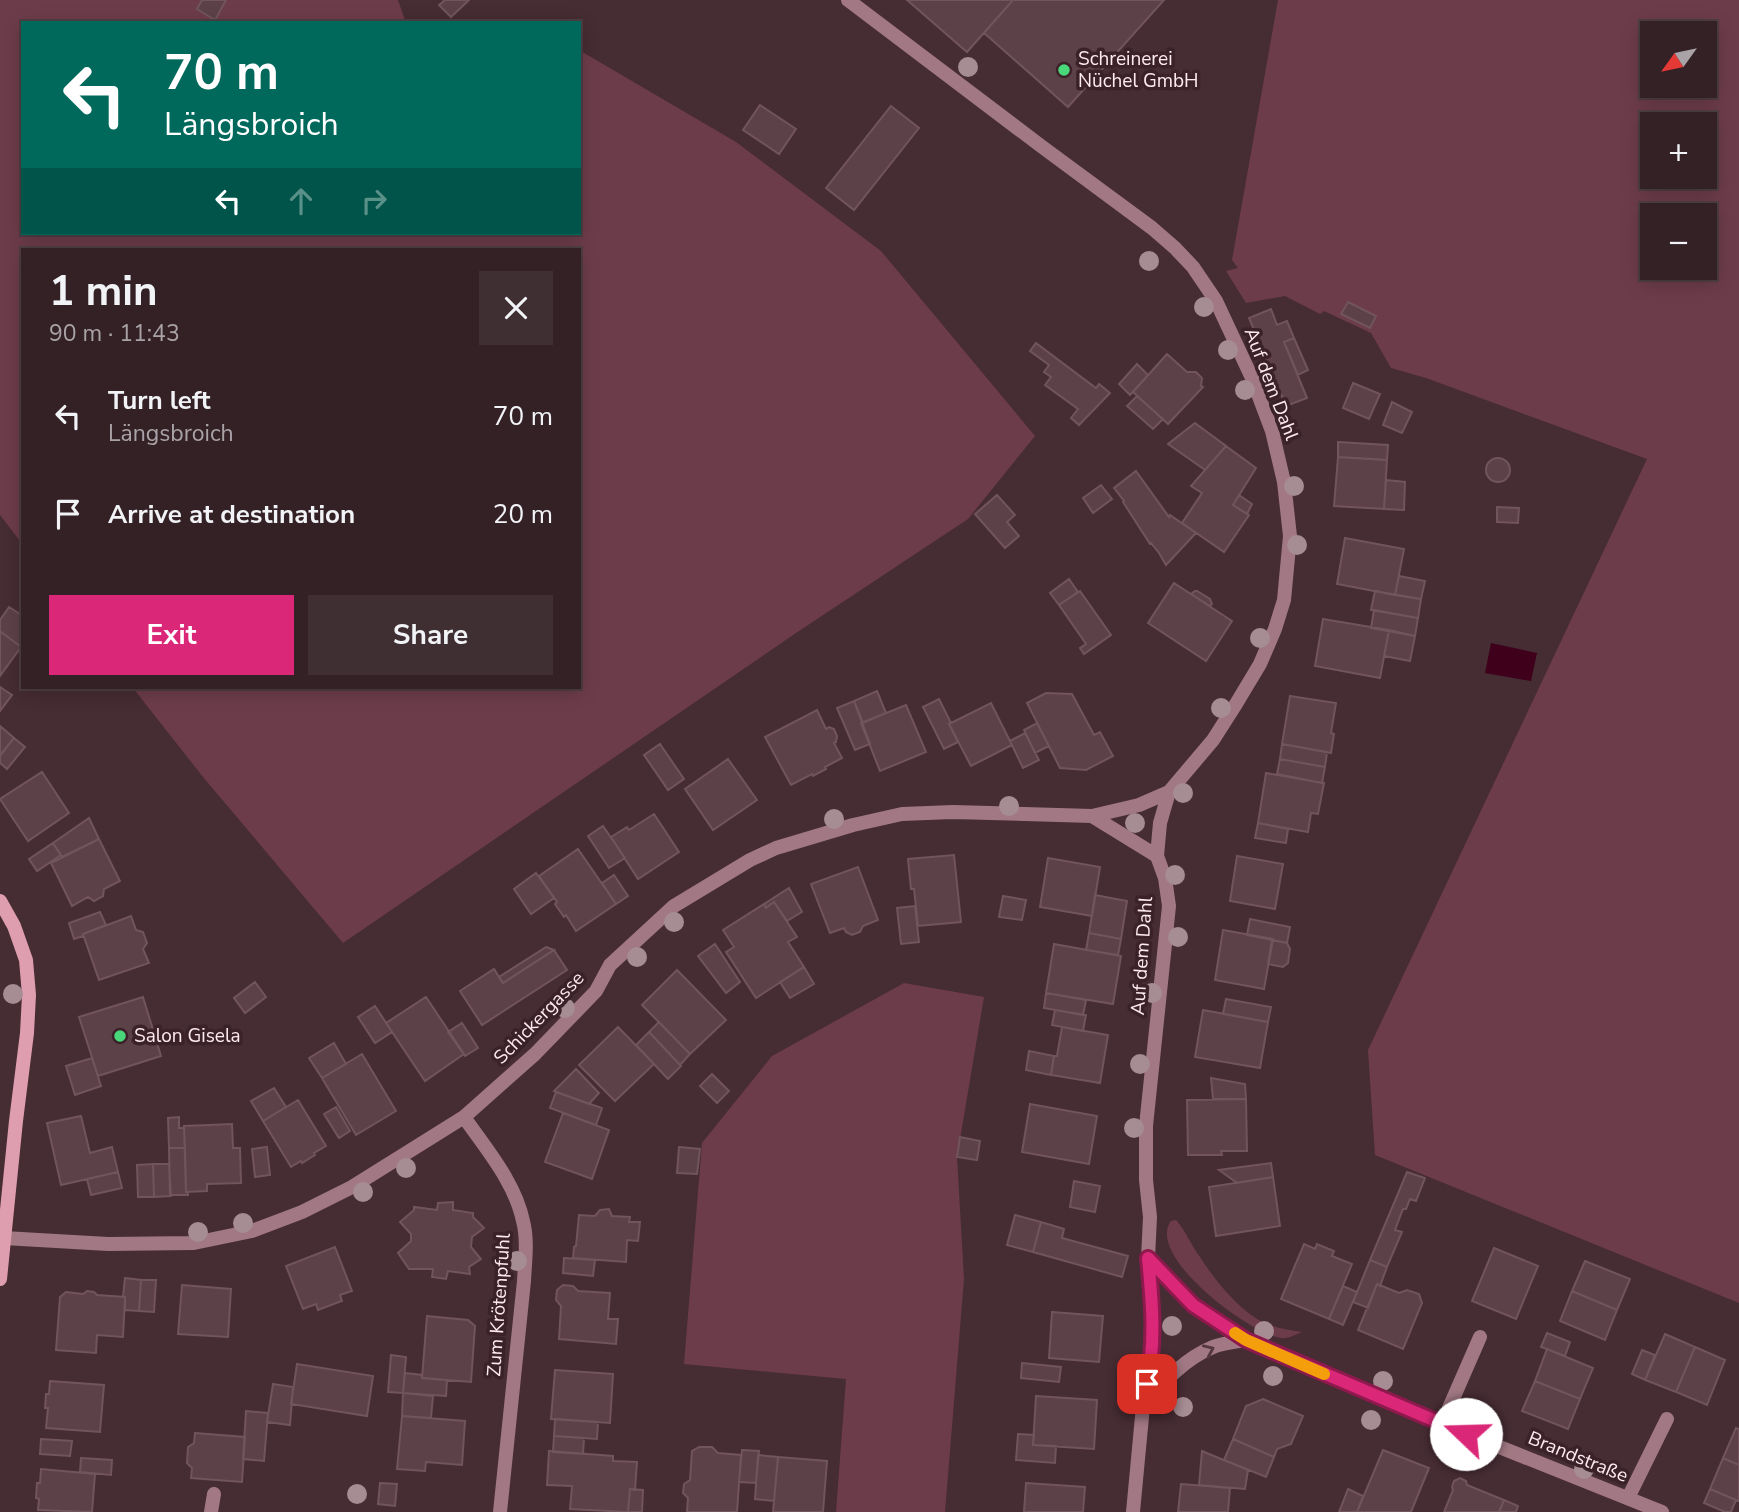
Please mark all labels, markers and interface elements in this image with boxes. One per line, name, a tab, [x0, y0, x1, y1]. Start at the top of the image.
north arrow	[1640, 21, 1717, 98]
map controls	[1640, 21, 1717, 280]
text: 70 m	[164, 39, 279, 106]
place label: Schreinerei Nüchel GmbH	[1078, 46, 1199, 94]
icon: left	[49, 49, 140, 140]
marker: Schreinerei Nüchel GmbH	[1056, 62, 1072, 78]
text: Längsbroich	[164, 103, 339, 146]
button: +	[1640, 112, 1717, 189]
icon: left	[209, 182, 247, 220]
icon: ahead	[282, 182, 320, 220]
icon: right	[355, 182, 393, 220]
button: −	[1640, 203, 1717, 280]
text: 1 min	[49, 263, 158, 320]
button: close	[479, 271, 553, 345]
text: 90 m · 11:43	[49, 318, 180, 349]
street label: Auf dem Dahl	[1238, 324, 1305, 444]
text: Turn left	[108, 383, 211, 418]
icon: left	[49, 397, 87, 435]
text: 70 m	[493, 399, 553, 434]
text: Längsbroich	[108, 418, 234, 449]
icon: arrive	[49, 495, 87, 533]
text: Arrive at destination	[108, 497, 355, 532]
text: 20 m	[493, 497, 553, 532]
button: Exit	[49, 595, 294, 675]
button: Share	[308, 595, 553, 675]
street label: Auf dem Dahl	[1125, 896, 1159, 1016]
street label: Schickergasse	[488, 966, 590, 1070]
place label: Salon Gisela	[134, 1023, 241, 1049]
marker: Salon Gisela	[112, 1028, 128, 1044]
street label: Zum Krötenpfuhl	[481, 1232, 517, 1378]
one-way arrow	[1202, 1344, 1214, 1358]
pin	[1117, 1354, 1177, 1414]
icon: arrive	[1128, 1365, 1166, 1403]
position arrow	[1429, 1397, 1503, 1471]
street label: Brandstraße	[1524, 1425, 1632, 1489]

